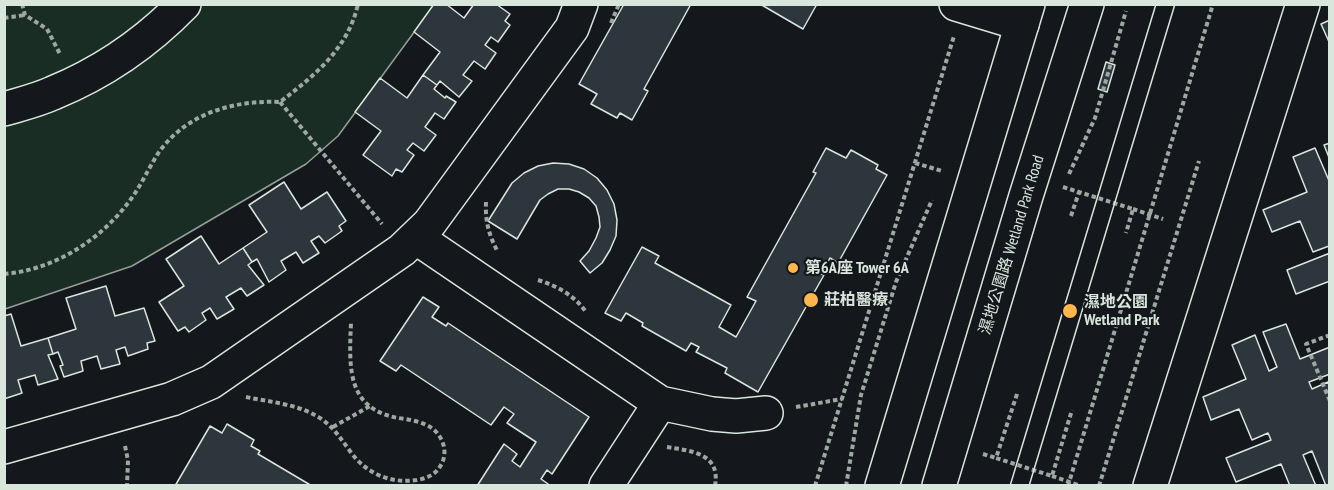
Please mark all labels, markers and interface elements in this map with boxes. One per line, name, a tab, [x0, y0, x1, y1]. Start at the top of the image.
street label: 濕地公園路 Wetland Park Road	[976, 153, 1048, 337]
place label: 第6A座 Tower 6A	[805, 258, 909, 278]
marker: 第6A座 Tower 6A	[786, 261, 800, 275]
place label: 莊柏醫療	[824, 290, 888, 310]
marker: 莊柏醫療	[802, 291, 820, 309]
place label: 濕地公園 Wetland Park	[1084, 292, 1159, 330]
marker: 濕地公園 Wetland Park	[1061, 302, 1079, 320]

